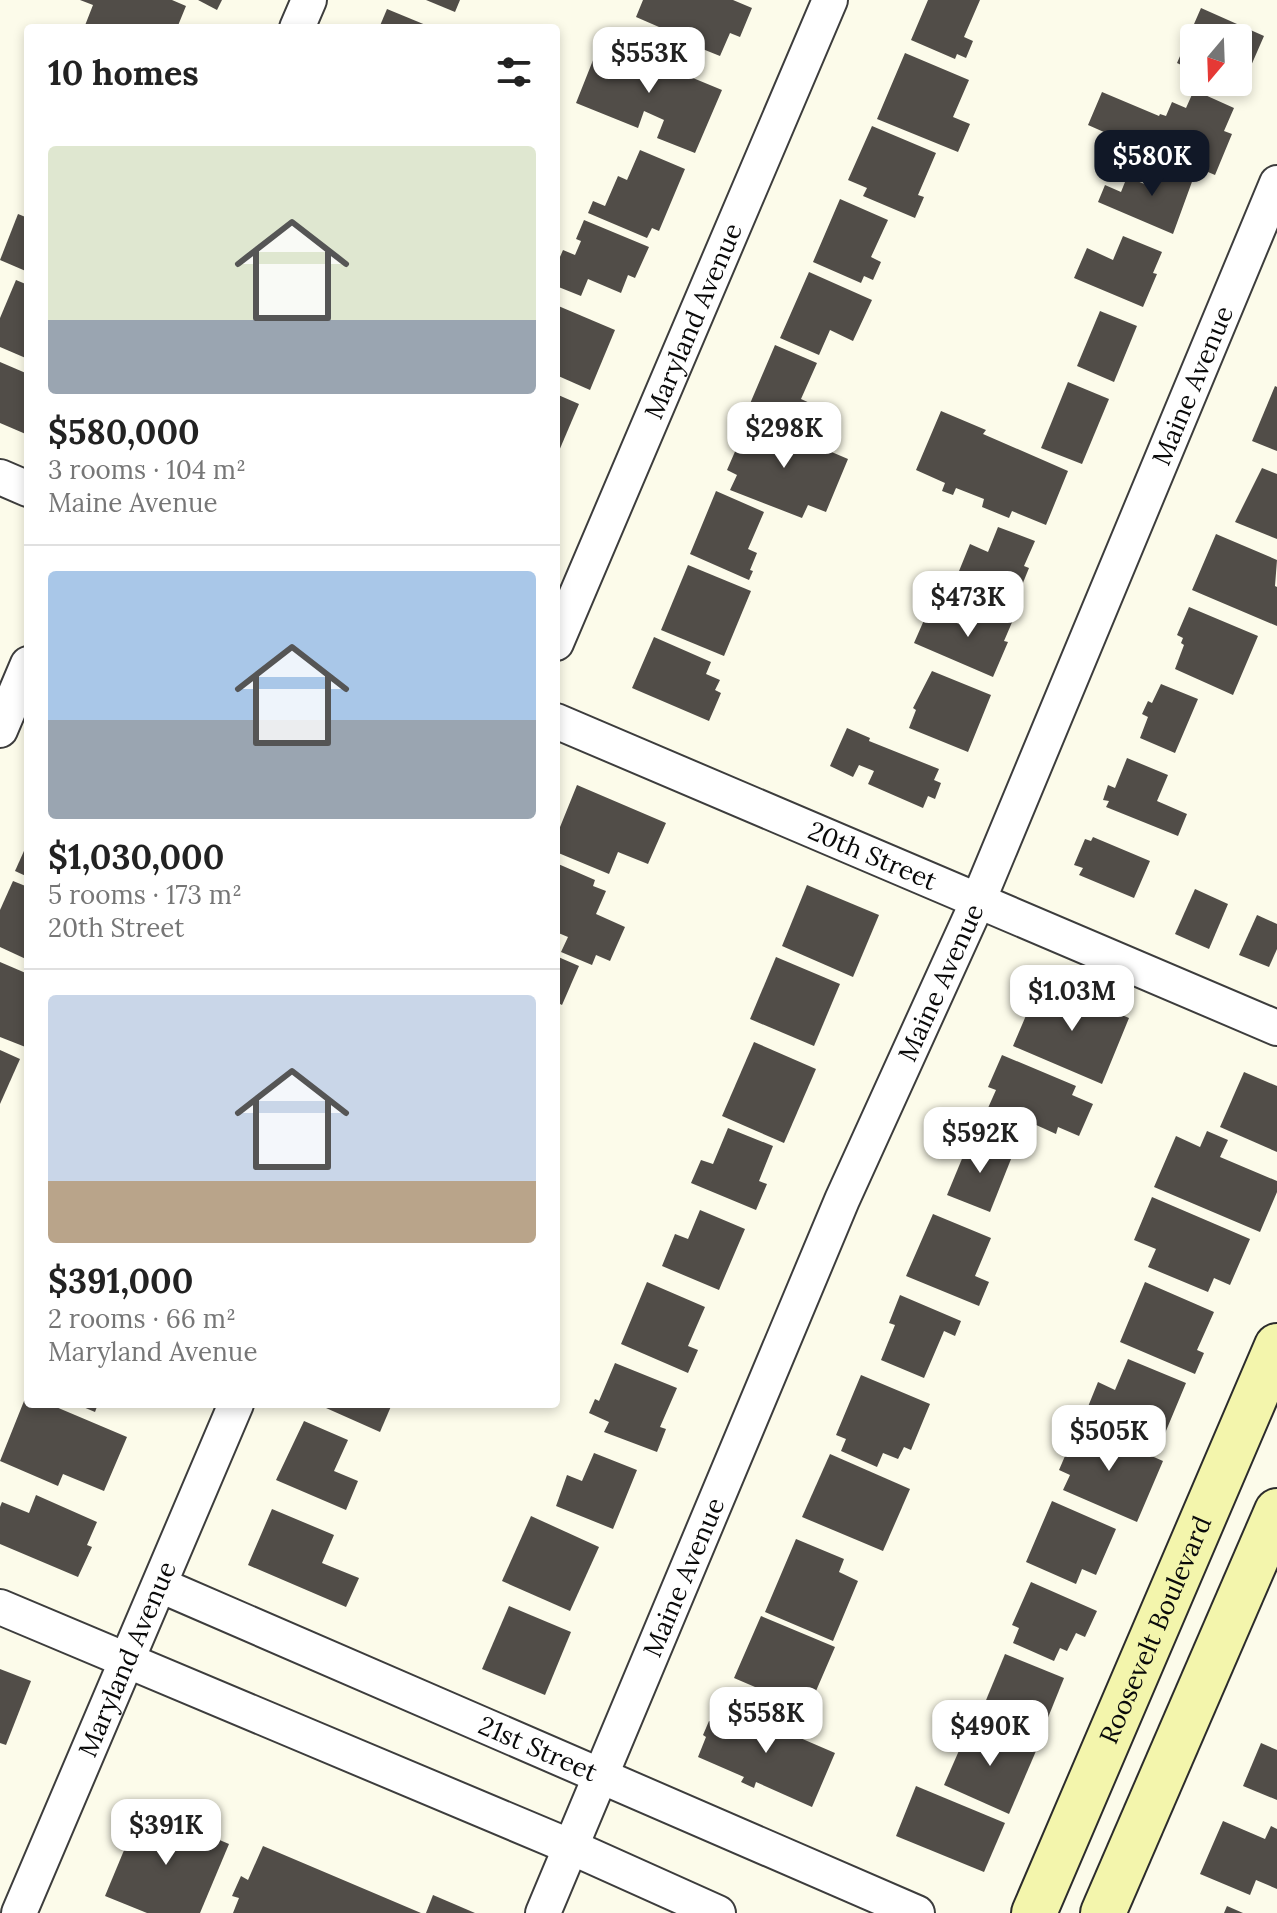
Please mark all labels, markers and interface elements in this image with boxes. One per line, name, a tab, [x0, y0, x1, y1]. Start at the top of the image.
north arrow	[1180, 24, 1252, 96]
map controls	[1180, 24, 1252, 96]
pin: $553K	[593, 27, 705, 95]
text: $553K	[611, 36, 687, 69]
icon: filters	[492, 50, 536, 94]
text: 10 homes	[48, 51, 199, 94]
pin: $580K	[1096, 130, 1208, 198]
text: $580K	[1112, 139, 1192, 172]
icon: home	[220, 198, 364, 342]
street label: Maryland Avenue	[636, 218, 749, 424]
street label: Maine Avenue	[1144, 301, 1240, 470]
pin: $298K	[728, 402, 840, 470]
text: $580,000	[48, 410, 200, 453]
text: $298K	[745, 411, 823, 444]
text: 3 rooms · 104 m²	[48, 453, 246, 486]
text: Maine Avenue	[48, 486, 218, 519]
pin: $473K	[912, 571, 1024, 639]
text: $473K	[931, 580, 1005, 613]
icon: home	[220, 623, 364, 767]
street label: 20th Street	[804, 813, 942, 897]
text: $1,030,000	[48, 835, 224, 878]
text: 5 rooms · 173 m²	[48, 878, 242, 911]
street label: Maine Avenue	[890, 898, 991, 1066]
text: 20th Street	[48, 911, 184, 944]
pin: $1.03M	[1007, 965, 1137, 1033]
text: $1.03M	[1028, 974, 1116, 1007]
icon: home	[220, 1047, 364, 1191]
pin: $592K	[924, 1107, 1036, 1175]
text: $592K	[942, 1116, 1018, 1149]
text: $391,000	[48, 1259, 193, 1302]
text: 2 rooms · 66 m²	[48, 1302, 236, 1335]
text: Maryland Avenue	[48, 1335, 257, 1368]
pin: $505K	[1053, 1405, 1165, 1473]
text: $505K	[1070, 1414, 1148, 1447]
street label: Maine Avenue	[635, 1493, 731, 1662]
street label: Roosevelt Boulevard	[1092, 1511, 1218, 1749]
street label: Maryland Avenue	[71, 1556, 183, 1762]
pin: $558K	[710, 1687, 822, 1755]
text: $558K	[728, 1696, 804, 1729]
pin: $490K	[934, 1700, 1046, 1768]
street label: 21st Street	[474, 1708, 603, 1789]
text: $490K	[950, 1709, 1030, 1742]
pin: $391K	[110, 1799, 222, 1867]
text: $391K	[129, 1808, 203, 1841]

